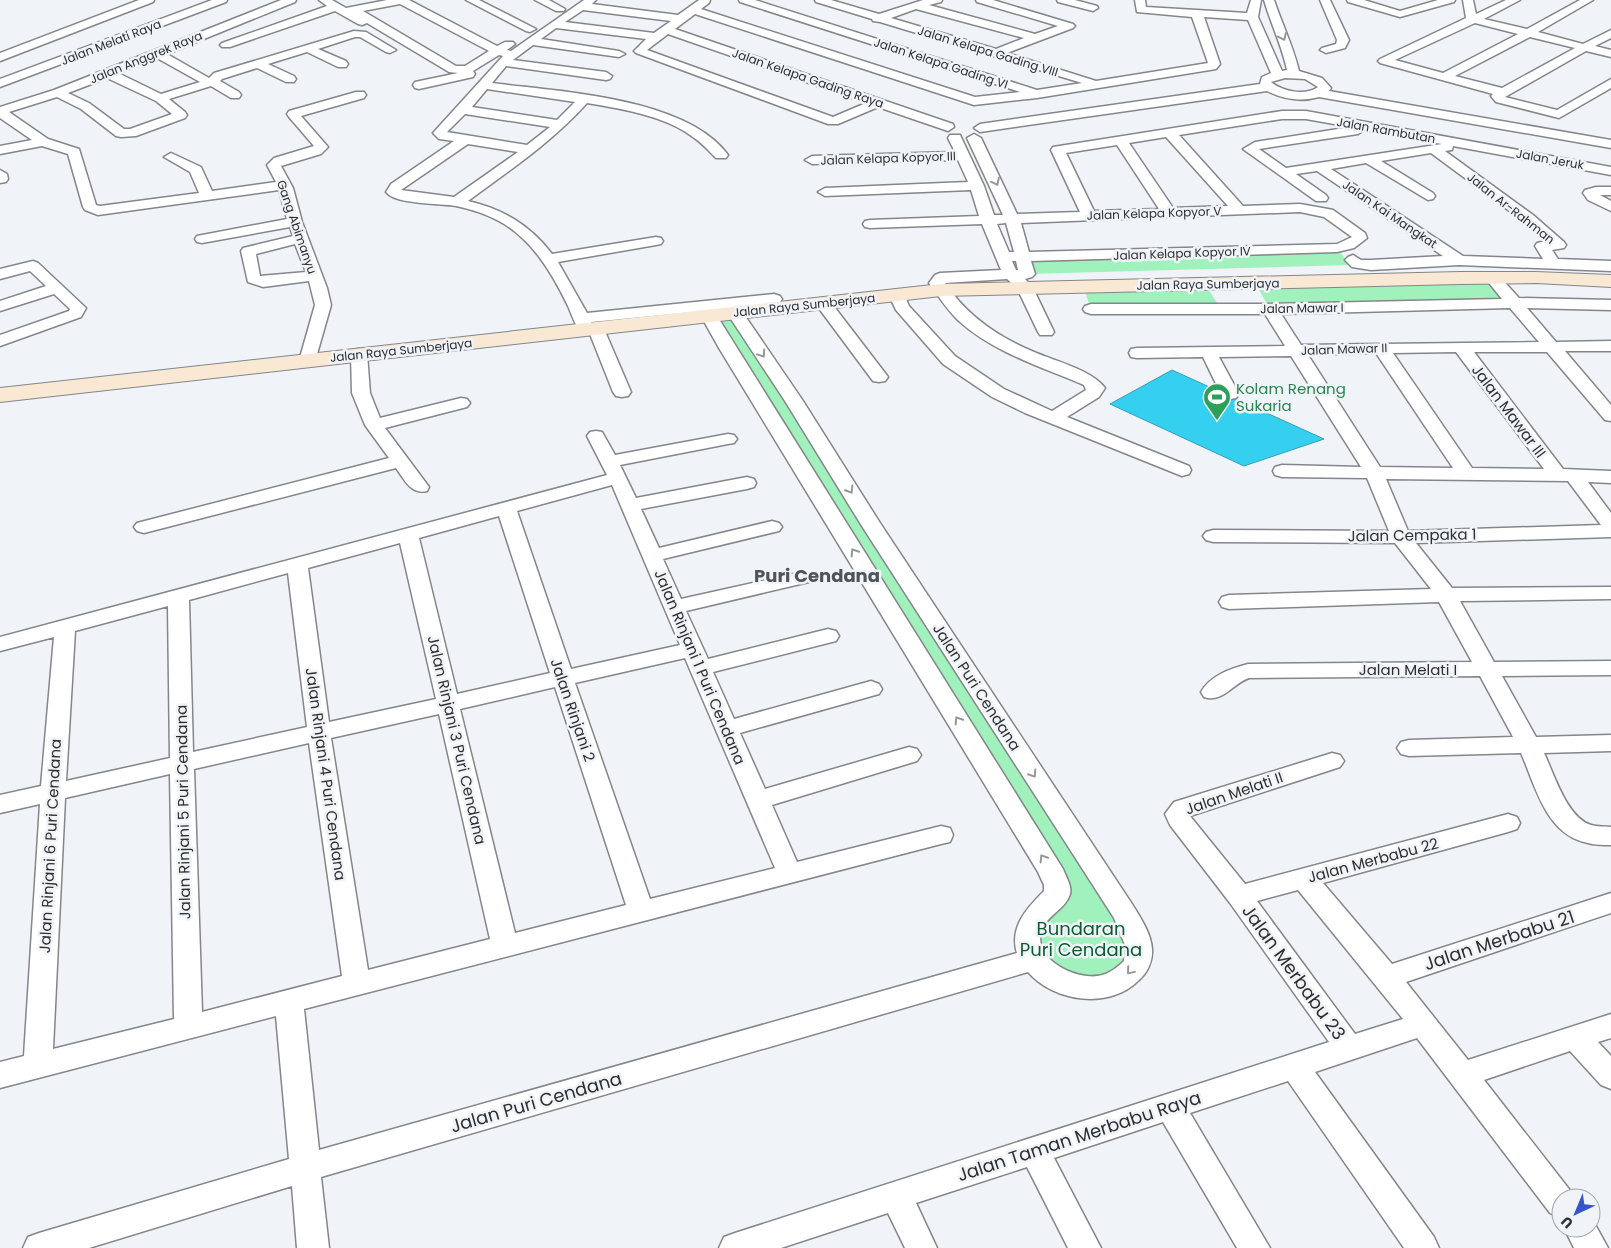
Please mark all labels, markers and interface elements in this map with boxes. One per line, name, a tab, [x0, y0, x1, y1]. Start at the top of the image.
street label: Jalan Melati Raya	[58, 15, 164, 69]
street label: Jalan Kelapa Gading VIII	[916, 23, 1060, 79]
street label: Jalan Anggrek Raya	[87, 27, 205, 87]
one-way arrow	[1276, 32, 1287, 41]
street label: Jalan Kelapa Gading VI	[872, 35, 1010, 91]
street label: Jalan Kelapa Gading Raya	[730, 44, 886, 112]
street label: Jalan Rambutan	[1335, 113, 1437, 147]
street label: Jalan Jeruk	[1515, 145, 1586, 173]
street label: Jalan Kelapa Kopyor III	[820, 147, 956, 169]
street label: Jalan Ar-Rahman	[1464, 168, 1558, 248]
one-way arrow	[990, 176, 1000, 185]
street label: Jalan Kai Mangkat	[1339, 176, 1441, 252]
street label: Gang Abimanyu	[273, 178, 321, 276]
street label: Jalan Kelapa Kopyor V	[1086, 202, 1222, 224]
street label: Jalan Kelapa Kopyor IV	[1113, 242, 1251, 264]
street label: Jalan Raya Sumberjaya	[1136, 274, 1280, 294]
street label: Jalan Raya Sumberjaya	[732, 289, 876, 321]
street label: Jalan Mawar I	[1260, 299, 1344, 317]
street label: Jalan Raya Sumberjaya	[329, 334, 473, 366]
street label: Jalan Mawar II	[1301, 339, 1388, 359]
one-way arrow	[756, 348, 765, 358]
street label: Jalan Mawar III	[1467, 360, 1551, 462]
place label: Kolam Renang Sukaria	[1236, 378, 1346, 416]
sports icon: Kolam Renang Sukaria	[1202, 382, 1232, 421]
one-way arrow	[843, 485, 853, 494]
street label: Jalan Cempaka 1	[1347, 523, 1477, 547]
one-way arrow	[851, 548, 861, 557]
district label: Puri Cendana	[754, 563, 880, 588]
street label: Jalan Rinjani 1 Puri Cendana	[649, 566, 751, 768]
street label: Jalan Puri Cendana	[928, 619, 1026, 755]
street label: Jalan Rinjani 3 Puri Cendana	[423, 633, 491, 847]
street label: Jalan Rinjani 2	[546, 656, 600, 764]
street label: Jalan Melati I	[1359, 659, 1457, 680]
street label: Jalan Rinjani 4 Puri Cendana	[301, 666, 351, 882]
street label: Jalan Rinjani 5 Puri Cendana	[171, 705, 195, 919]
one-way arrow	[955, 717, 964, 726]
street label: Jalan Rinjani 6 Puri Cendana	[34, 738, 66, 954]
street label: Jalan Melati II	[1182, 766, 1286, 820]
one-way arrow	[1027, 768, 1036, 777]
street label: Jalan Merbabu 22	[1305, 832, 1441, 888]
one-way arrow	[1040, 855, 1050, 864]
street label: Jalan Merbabu 23	[1236, 899, 1352, 1045]
street label: Jalan Merbabu 21	[1421, 904, 1577, 976]
park label: Bundaran Puri Cendana	[1020, 916, 1142, 962]
one-way arrow	[1127, 966, 1136, 975]
street label: Jalan Puri Cendana	[447, 1066, 625, 1138]
street label: Jalan Taman Merbabu Raya	[954, 1085, 1204, 1187]
north arrow	[1551, 1188, 1601, 1238]
text: U	[1556, 1212, 1577, 1233]

